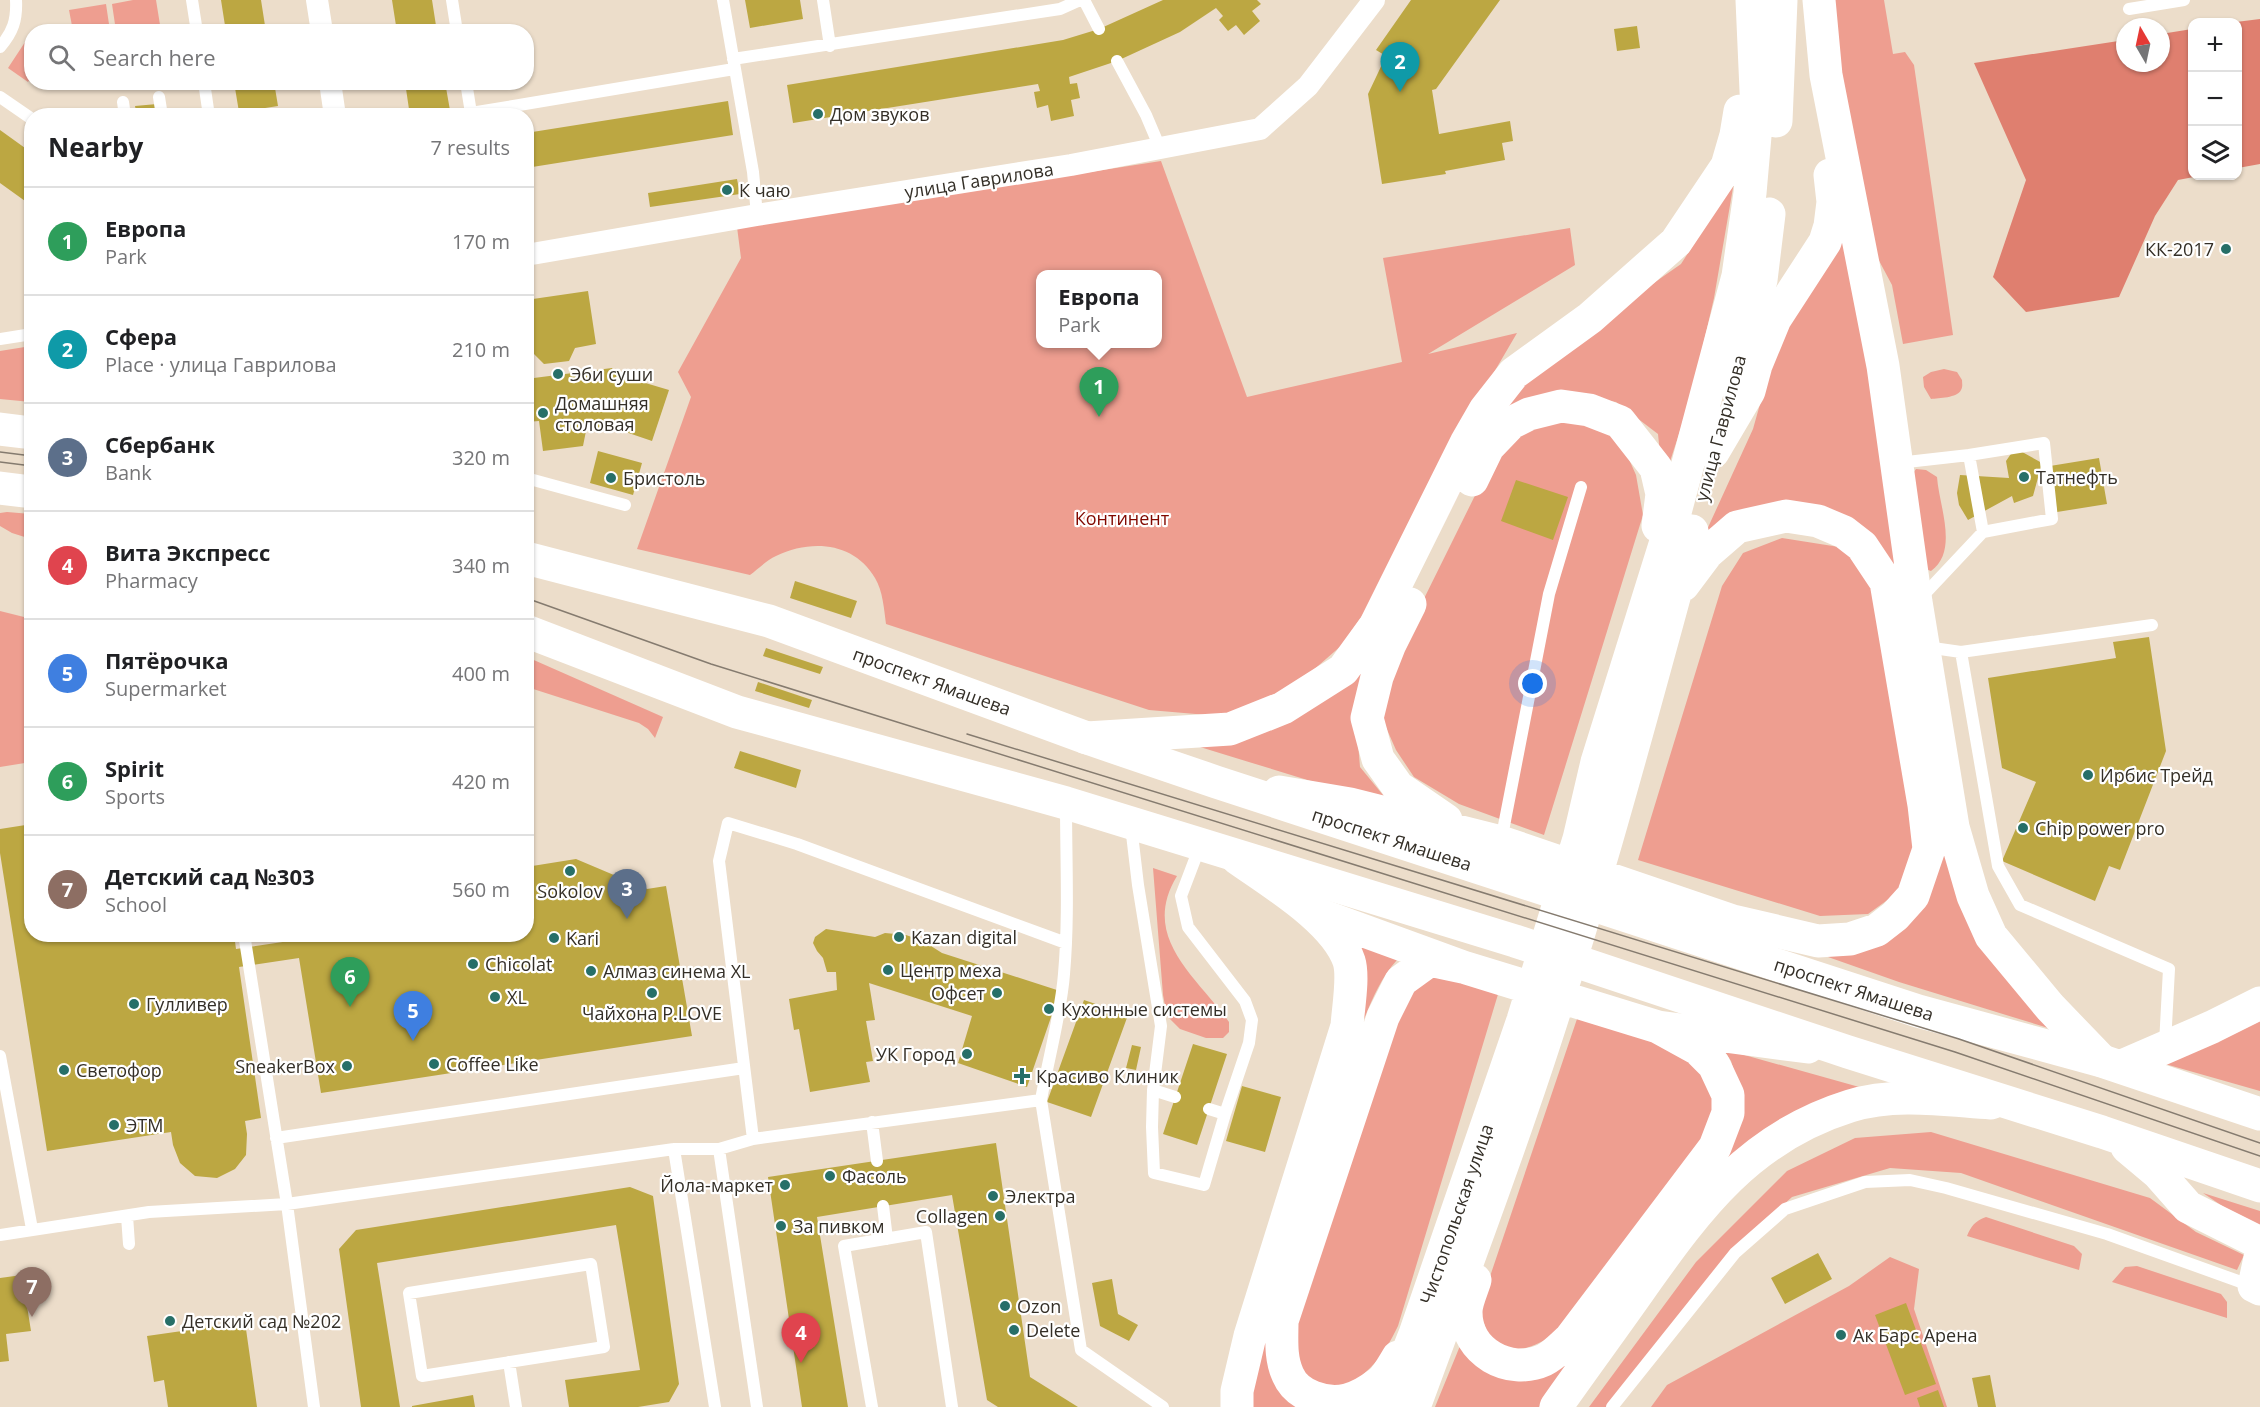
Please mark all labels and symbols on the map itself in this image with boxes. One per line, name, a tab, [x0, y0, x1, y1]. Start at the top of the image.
north arrow	[2116, 18, 2170, 72]
pin: 2	[1380, 42, 1420, 92]
place label: Дом звуков	[830, 102, 930, 126]
marker: Дом звуков	[811, 107, 825, 121]
street label: улица Гаврилова	[903, 156, 1055, 204]
place label: К чаю	[739, 178, 791, 202]
marker: К чаю	[720, 183, 734, 197]
place label: КК-2017	[2145, 237, 2214, 261]
marker: КК-2017	[2219, 242, 2233, 256]
street label: улица Гаврилова	[1689, 352, 1751, 504]
place label: Эби суши	[570, 362, 653, 386]
marker: Эби суши	[551, 367, 565, 381]
pin: 1	[1080, 368, 1118, 417]
place label: Домашняя столовая	[555, 391, 649, 436]
marker: Домашняя столовая	[536, 406, 550, 420]
place label: Татнефть	[2036, 465, 2118, 489]
place label: Бристоль	[623, 466, 705, 490]
marker: Татнефть	[2017, 470, 2031, 484]
marker: Бристоль	[604, 471, 618, 485]
park label: Континент	[1075, 506, 1170, 530]
street label: проспект Ямашева	[850, 641, 1014, 721]
your location	[1518, 669, 1547, 698]
place label: Ирбис Трейд	[2100, 763, 2213, 787]
marker: Ирбис Трейд	[2081, 768, 2095, 782]
street label: проспект Ямашева	[1309, 802, 1475, 876]
place label: Chip power pro	[2035, 816, 2165, 840]
marker: Chip power pro	[2016, 821, 2030, 835]
marker: Sokolov	[563, 864, 577, 878]
pin: 3	[608, 870, 646, 919]
place label: Sokolov	[537, 879, 603, 903]
place label: Kazan digital	[911, 925, 1017, 949]
place label: Kari	[566, 926, 599, 950]
marker: Kazan digital	[892, 930, 906, 944]
marker: Kari	[547, 931, 561, 945]
place label: Chicolat	[485, 952, 552, 976]
street label: проспект Ямашева	[1771, 952, 1937, 1026]
marker: Chicolat	[466, 957, 480, 971]
pin: 6	[330, 958, 370, 1007]
place label: Центр меха	[900, 958, 1002, 982]
place label: Алмаз синема XL	[603, 959, 751, 983]
marker: Центр меха	[881, 963, 895, 977]
marker: Алмаз синема XL	[584, 964, 598, 978]
place label: Офсет	[931, 981, 986, 1005]
place label: XL	[507, 985, 527, 1009]
marker: Чайхона P.LOVE	[645, 986, 659, 1000]
marker: Офсет	[990, 986, 1004, 1000]
marker: XL	[488, 990, 502, 1004]
place label: Гулливер	[146, 992, 228, 1016]
pin: 5	[394, 992, 432, 1041]
marker: Гулливер	[127, 997, 141, 1011]
place label: Кухонные системы	[1061, 997, 1227, 1021]
place label: Чайхона P.LOVE	[582, 1001, 722, 1025]
marker: Кухонные системы	[1042, 1002, 1056, 1016]
place label: УК Город	[876, 1042, 955, 1066]
marker: УК Город	[960, 1047, 974, 1061]
place label: Coffee Like	[446, 1052, 539, 1076]
place label: SneakerBox	[235, 1054, 336, 1078]
marker: Coffee Like	[427, 1057, 441, 1071]
place label: Светофор	[76, 1058, 162, 1082]
marker: SneakerBox	[340, 1059, 354, 1073]
marker: Светофор	[57, 1063, 71, 1077]
place label: Красиво Клиник	[1036, 1064, 1179, 1088]
marker: Красиво Клиник	[1013, 1067, 1031, 1085]
place label: ЭТМ	[126, 1113, 163, 1137]
marker: ЭТМ	[107, 1118, 121, 1132]
street label: Чистопольская улица	[1414, 1121, 1498, 1307]
place label: Фасоль	[842, 1164, 907, 1188]
marker: Фасоль	[823, 1169, 837, 1183]
place label: Йола-маркет	[660, 1173, 774, 1197]
marker: Йола-маркет	[778, 1178, 792, 1192]
place label: Электра	[1005, 1184, 1076, 1208]
marker: Электра	[986, 1189, 1000, 1203]
place label: Collagen	[916, 1204, 988, 1228]
marker: Collagen	[993, 1209, 1007, 1223]
place label: За пивком	[793, 1214, 884, 1238]
marker: За пивком	[774, 1219, 788, 1233]
pin: 7	[12, 1268, 51, 1317]
place label: Ozon	[1017, 1294, 1061, 1318]
marker: Ozon	[998, 1299, 1012, 1313]
place label: Детский сад №202	[182, 1309, 341, 1333]
marker: Детский сад №202	[163, 1314, 177, 1328]
pin: 4	[782, 1314, 820, 1363]
place label: Delete	[1026, 1318, 1080, 1342]
marker: Delete	[1007, 1323, 1021, 1337]
place label: Ак Барс Арена	[1853, 1323, 1978, 1347]
marker: Ак Барс Арена	[1834, 1328, 1848, 1342]

